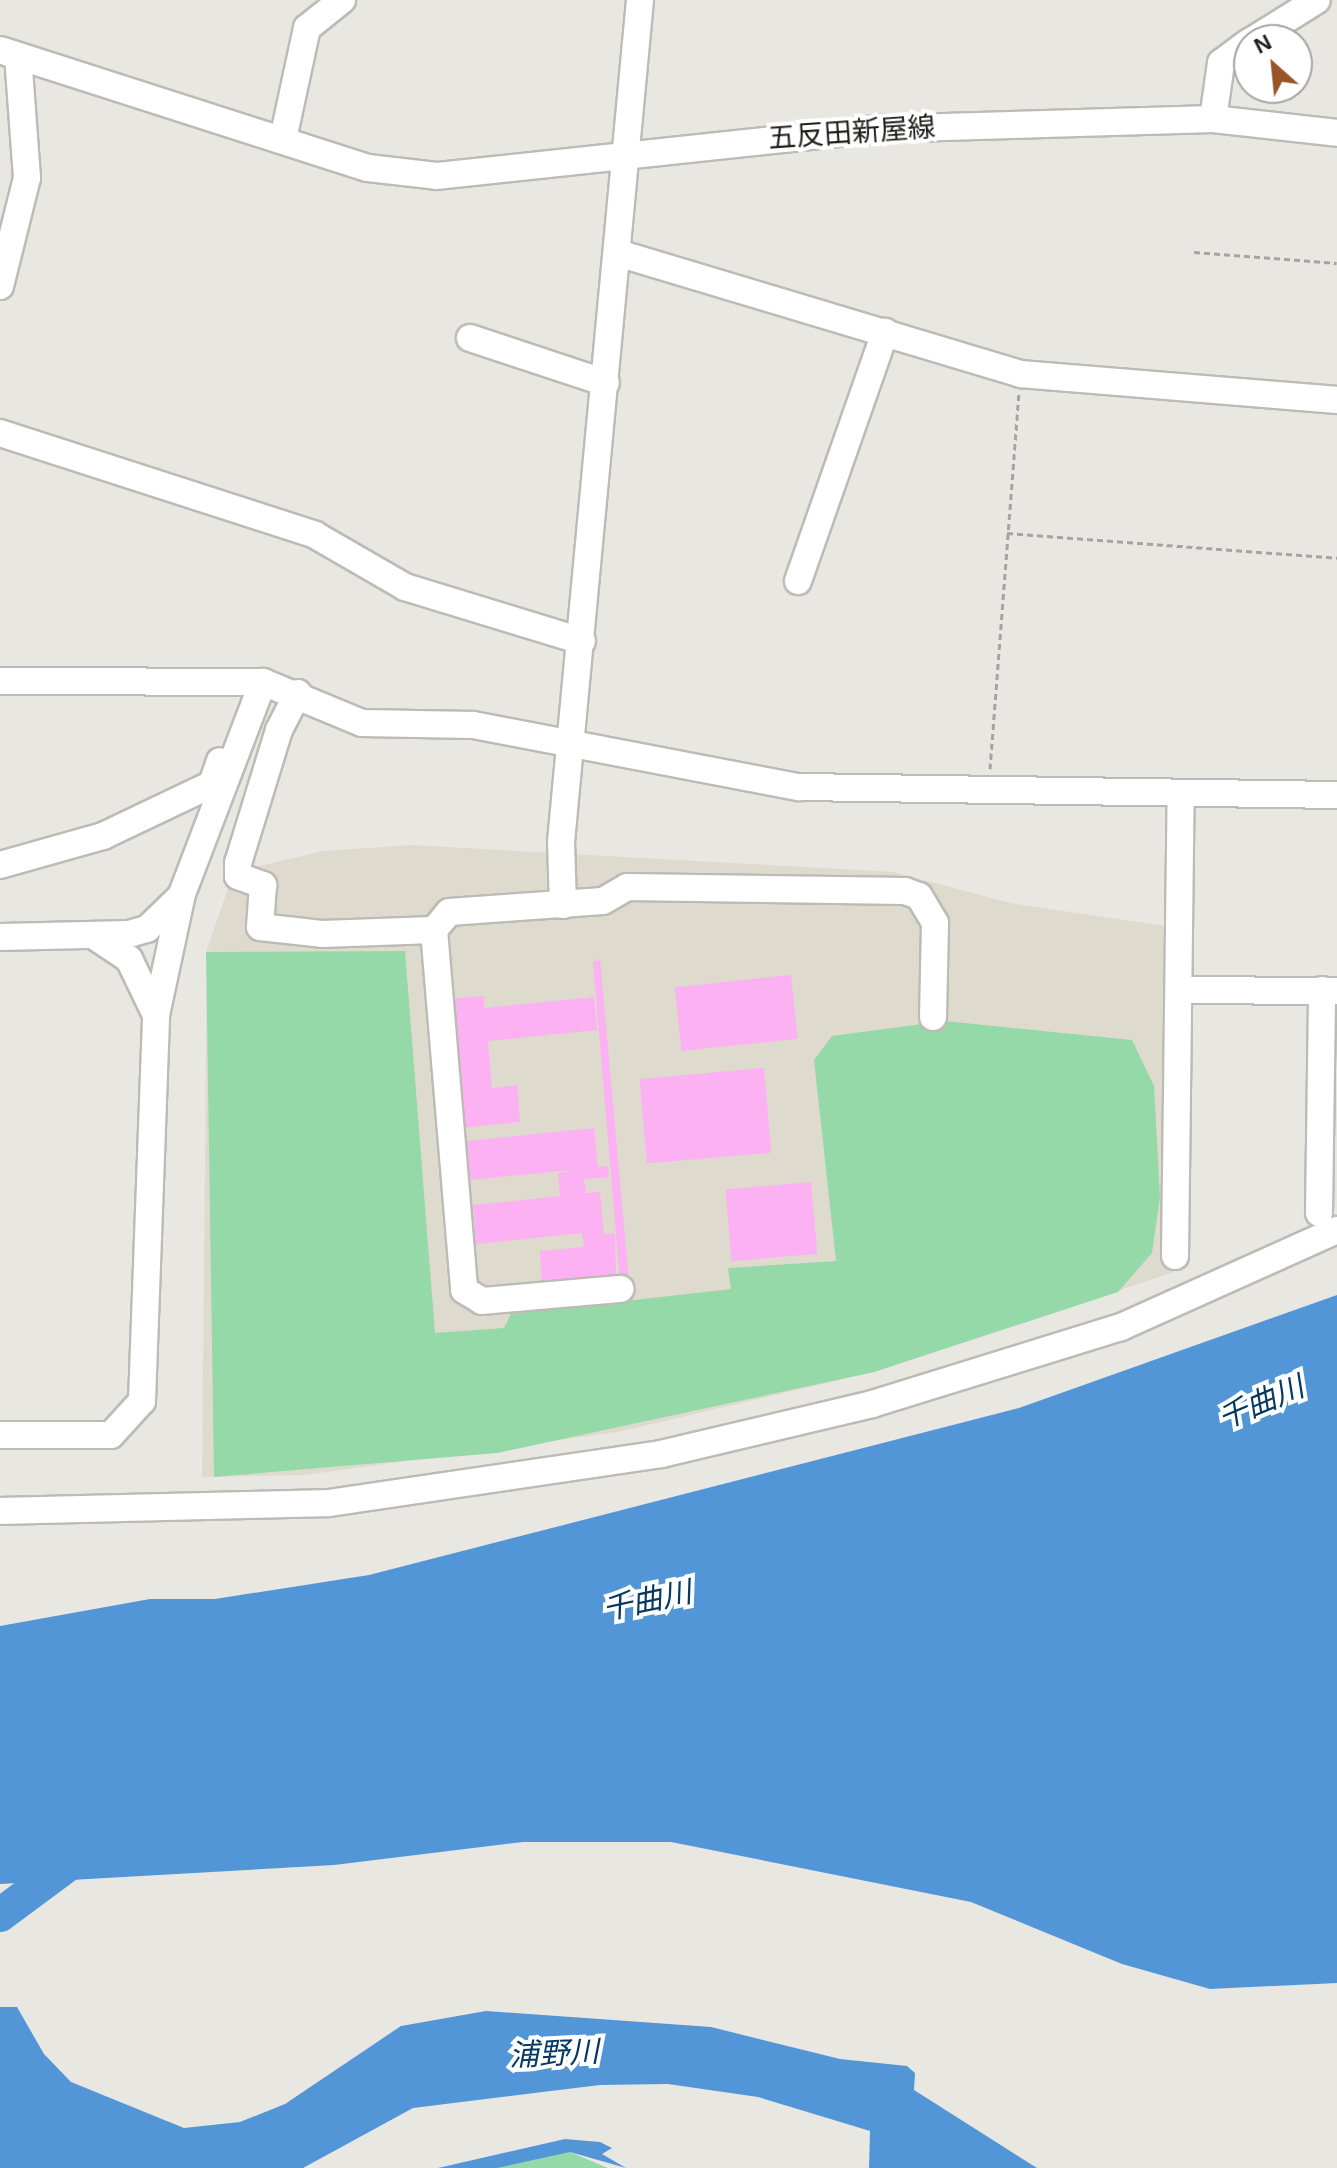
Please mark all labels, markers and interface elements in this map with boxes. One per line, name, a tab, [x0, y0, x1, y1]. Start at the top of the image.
north arrow	[1233, 24, 1313, 104]
text: N	[1250, 29, 1276, 59]
street label: 五反田新屋線	[767, 110, 937, 156]
water label: 千曲川	[1213, 1369, 1309, 1437]
water label: 千曲川	[599, 1574, 695, 1628]
water label: 浦野川	[508, 2034, 600, 2074]

